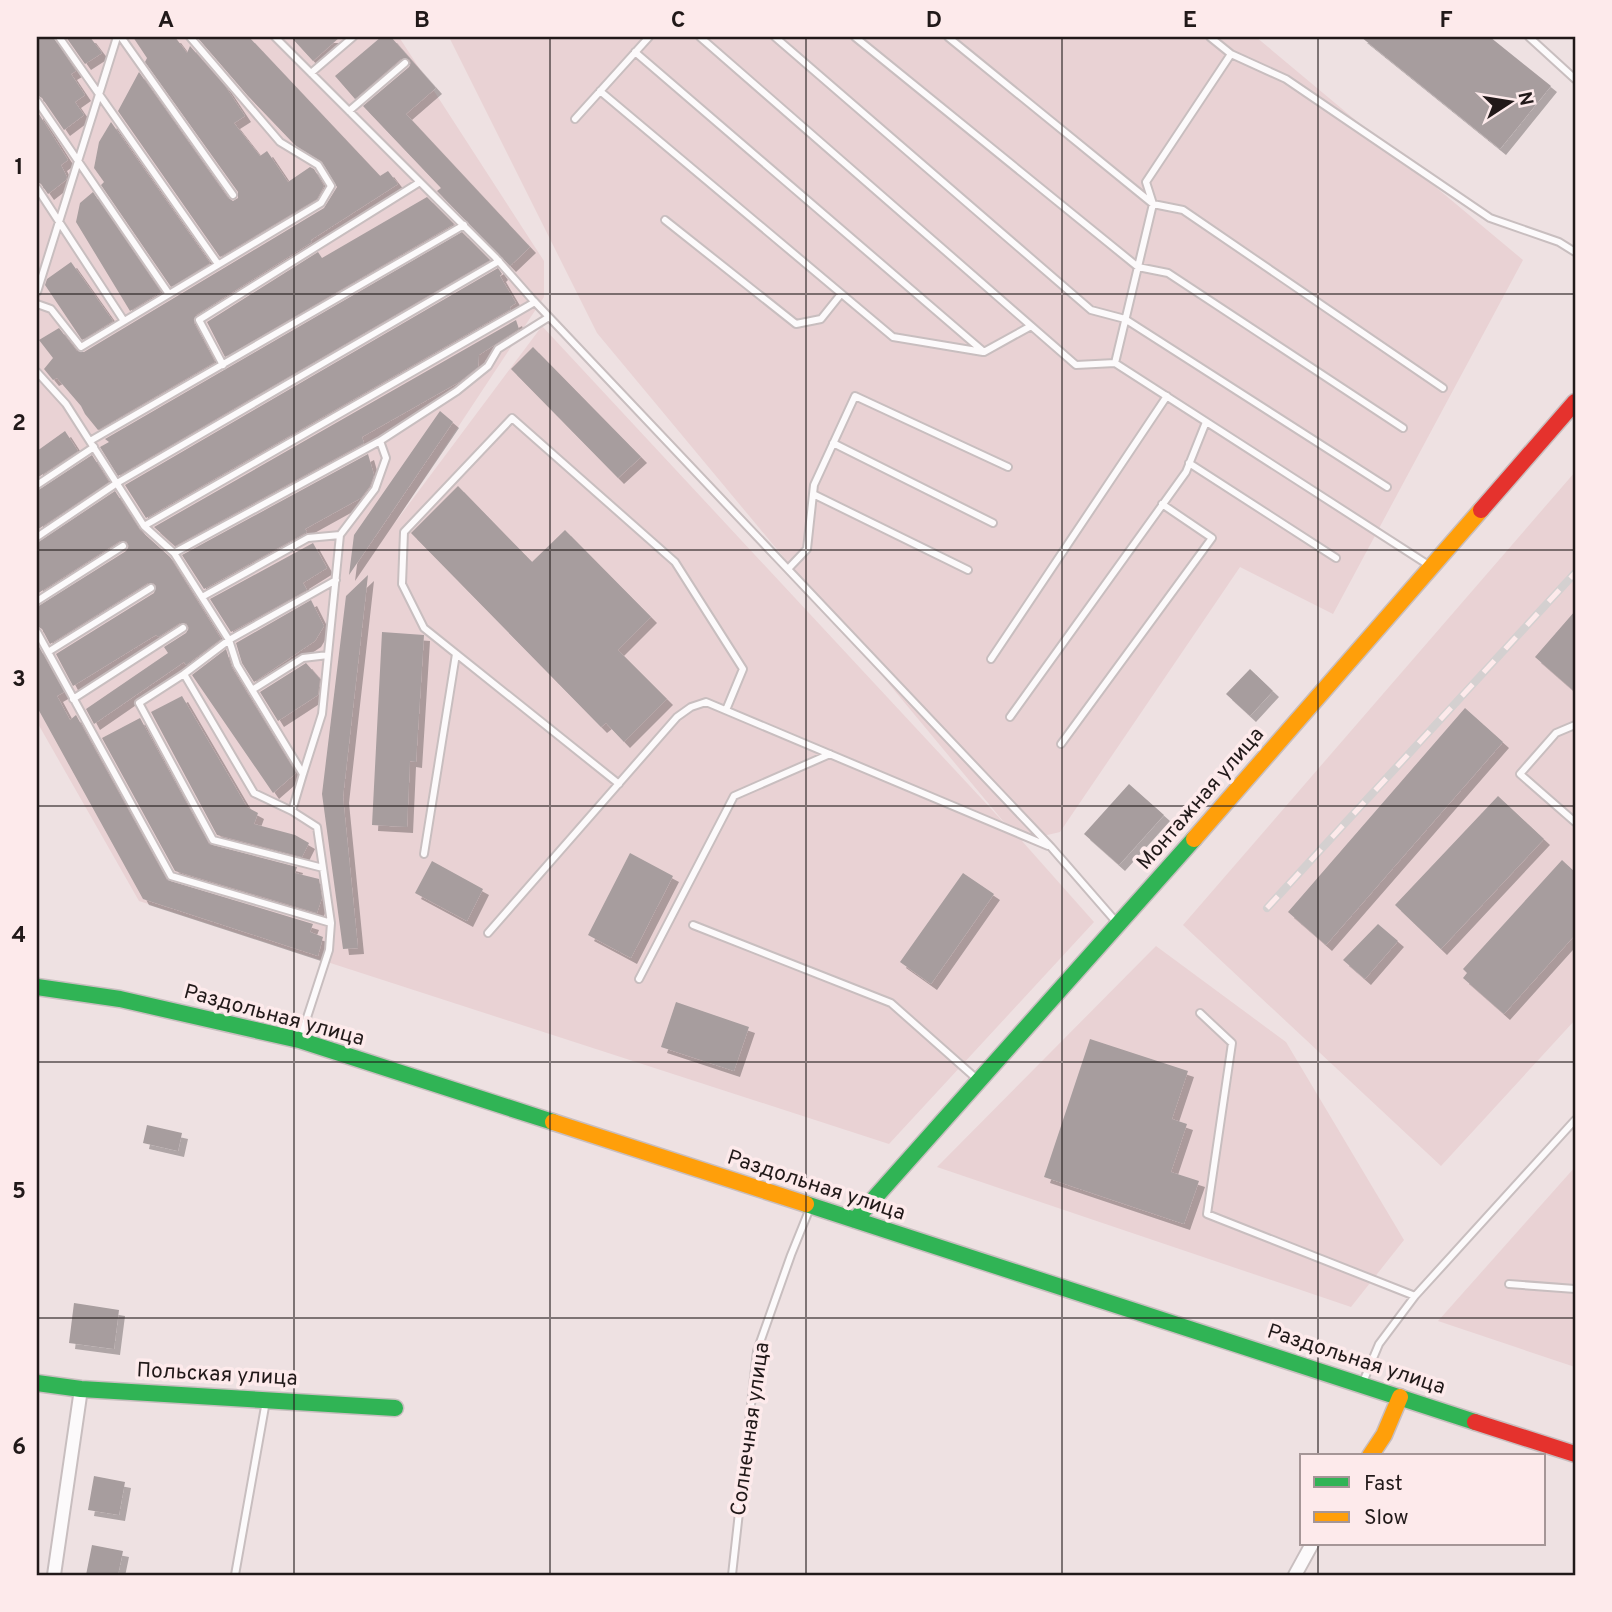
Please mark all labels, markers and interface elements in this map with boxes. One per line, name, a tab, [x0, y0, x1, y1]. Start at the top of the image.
text: A	[158, 7, 174, 36]
text: B	[414, 7, 430, 36]
text: C	[671, 7, 685, 36]
text: D	[926, 7, 942, 36]
text: E	[1183, 7, 1197, 36]
text: F	[1439, 7, 1453, 36]
north arrow	[1476, 66, 1546, 136]
text: N	[1512, 90, 1538, 108]
text: 1	[14, 154, 24, 183]
text: 2	[12, 410, 26, 439]
text: 3	[12, 666, 26, 695]
street label: Монтажная улица	[1131, 722, 1271, 876]
text: 4	[12, 922, 26, 951]
street label: Раздольная улица	[181, 979, 367, 1053]
street label: Раздольная улица	[723, 1144, 909, 1228]
text: 5	[12, 1178, 26, 1207]
street label: Раздольная улица	[1263, 1318, 1449, 1402]
street label: Солнечная улица	[725, 1340, 777, 1518]
street label: Польская улица	[136, 1357, 298, 1393]
text: 6	[12, 1434, 26, 1463]
legend	[1300, 1454, 1546, 1546]
text: Fast	[1364, 1471, 1403, 1498]
text: Slow	[1364, 1505, 1409, 1532]

